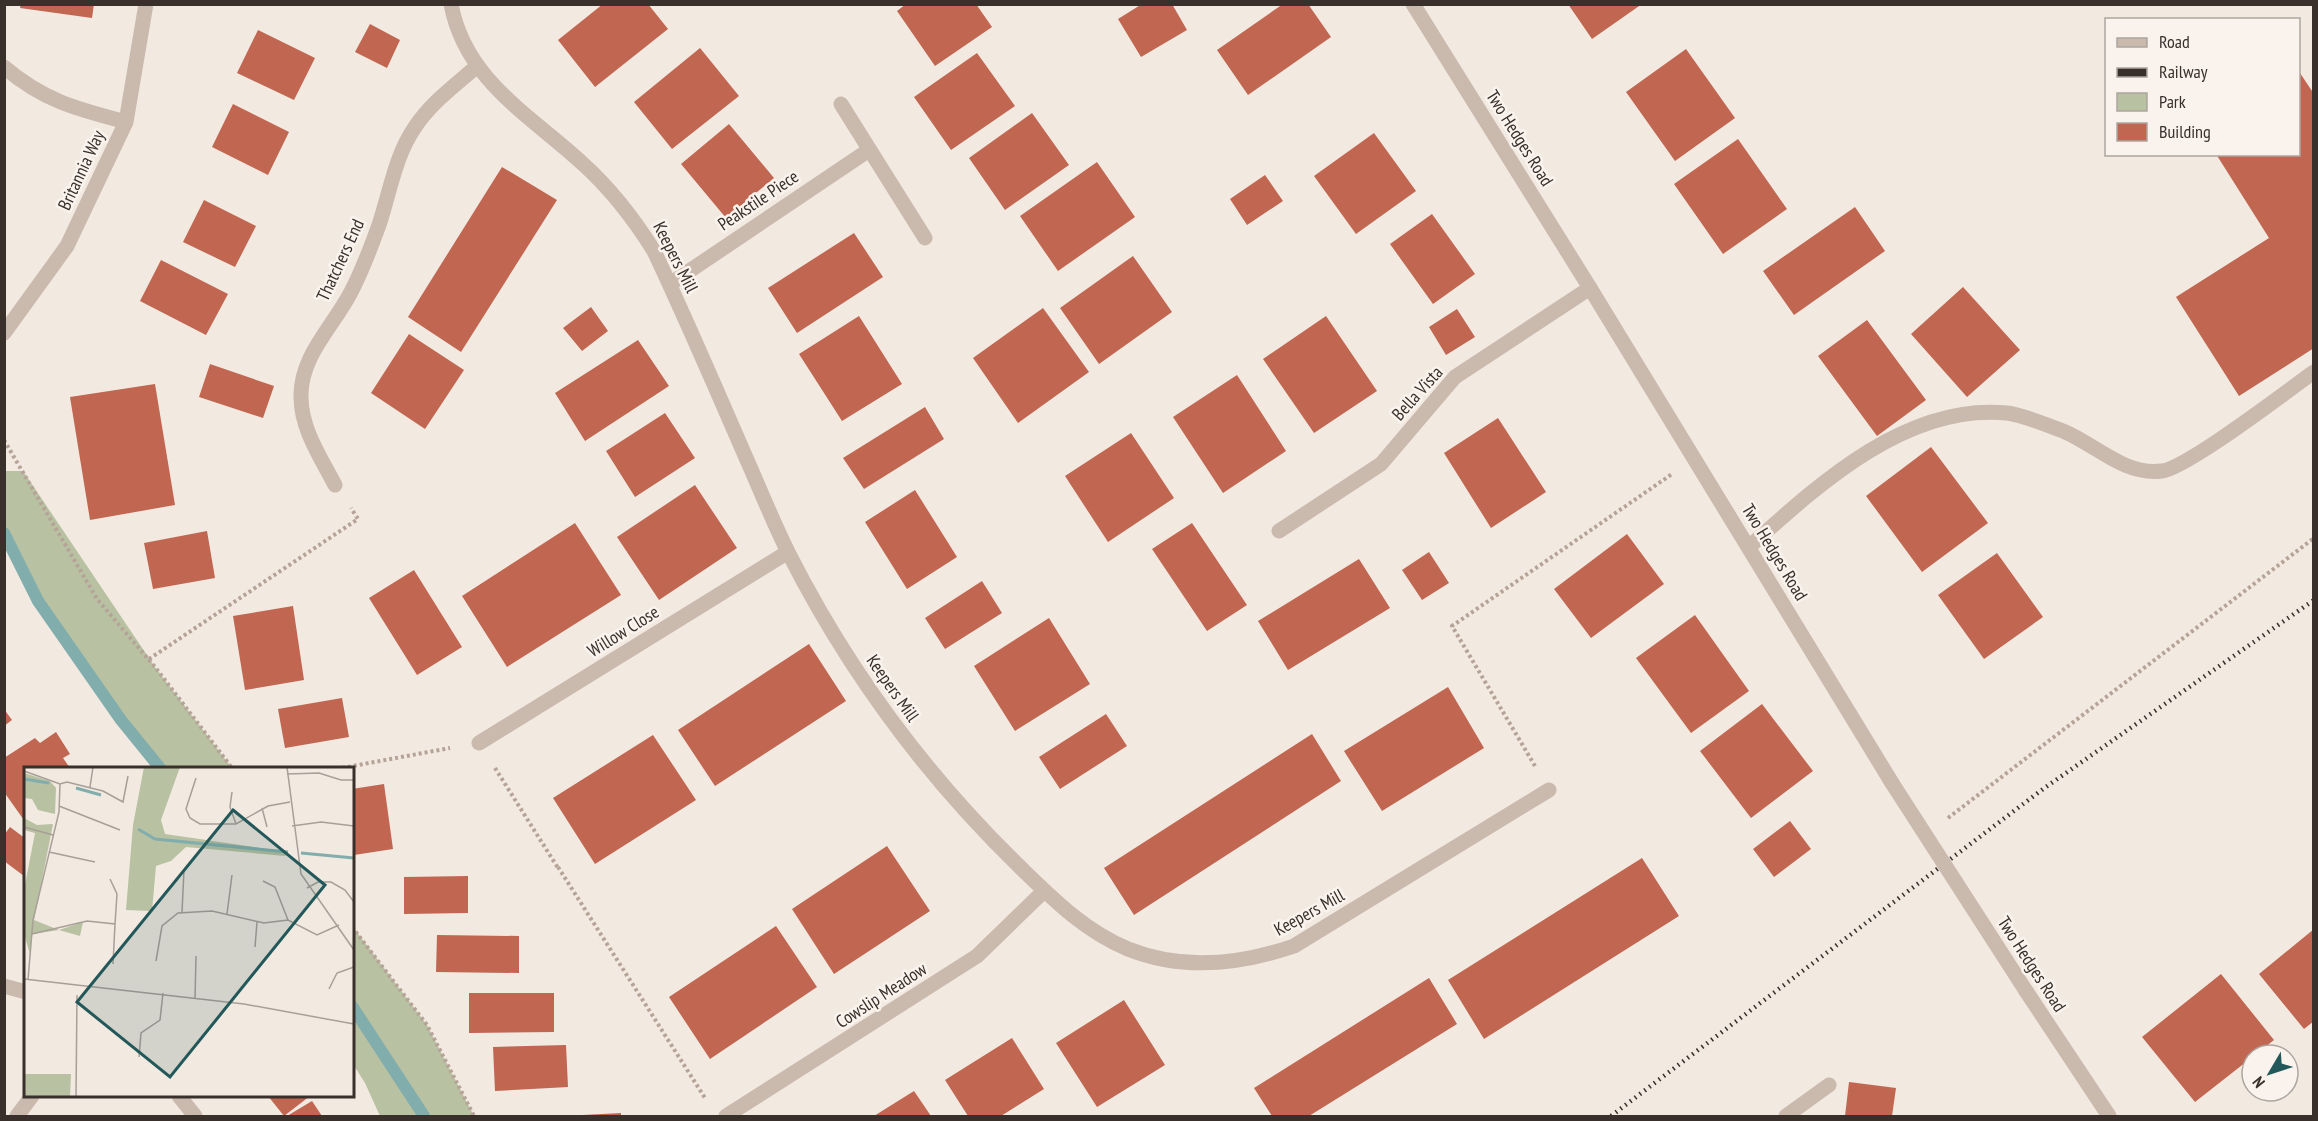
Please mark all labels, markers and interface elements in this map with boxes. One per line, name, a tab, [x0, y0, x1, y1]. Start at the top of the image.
legend	[2105, 18, 2300, 156]
text: Road	[2159, 30, 2190, 53]
text: Railway	[2159, 60, 2208, 83]
street label: Two Hedges Road	[1481, 86, 1559, 190]
text: Park	[2159, 90, 2186, 113]
text: Building	[2159, 120, 2211, 143]
street label: Britannia Way	[53, 126, 110, 214]
street label: Peakstile Piece	[713, 165, 803, 235]
street label: Thatchers End	[311, 215, 369, 305]
street label: Keepers Mill	[648, 218, 704, 297]
street label: Bella Vista	[1387, 361, 1447, 425]
street label: Two Hedges Road	[1737, 499, 1813, 605]
street label: Willow Close	[583, 600, 663, 662]
street label: Keepers Mill	[862, 650, 925, 727]
inset map	[24, 767, 354, 1097]
street label: Keepers Mill	[1270, 883, 1349, 941]
street label: Two Hedges Road	[1993, 912, 2071, 1016]
street label: Cowslip Meadow	[831, 957, 931, 1033]
north arrow	[2240, 1043, 2300, 1103]
text: N	[2248, 1073, 2269, 1092]

